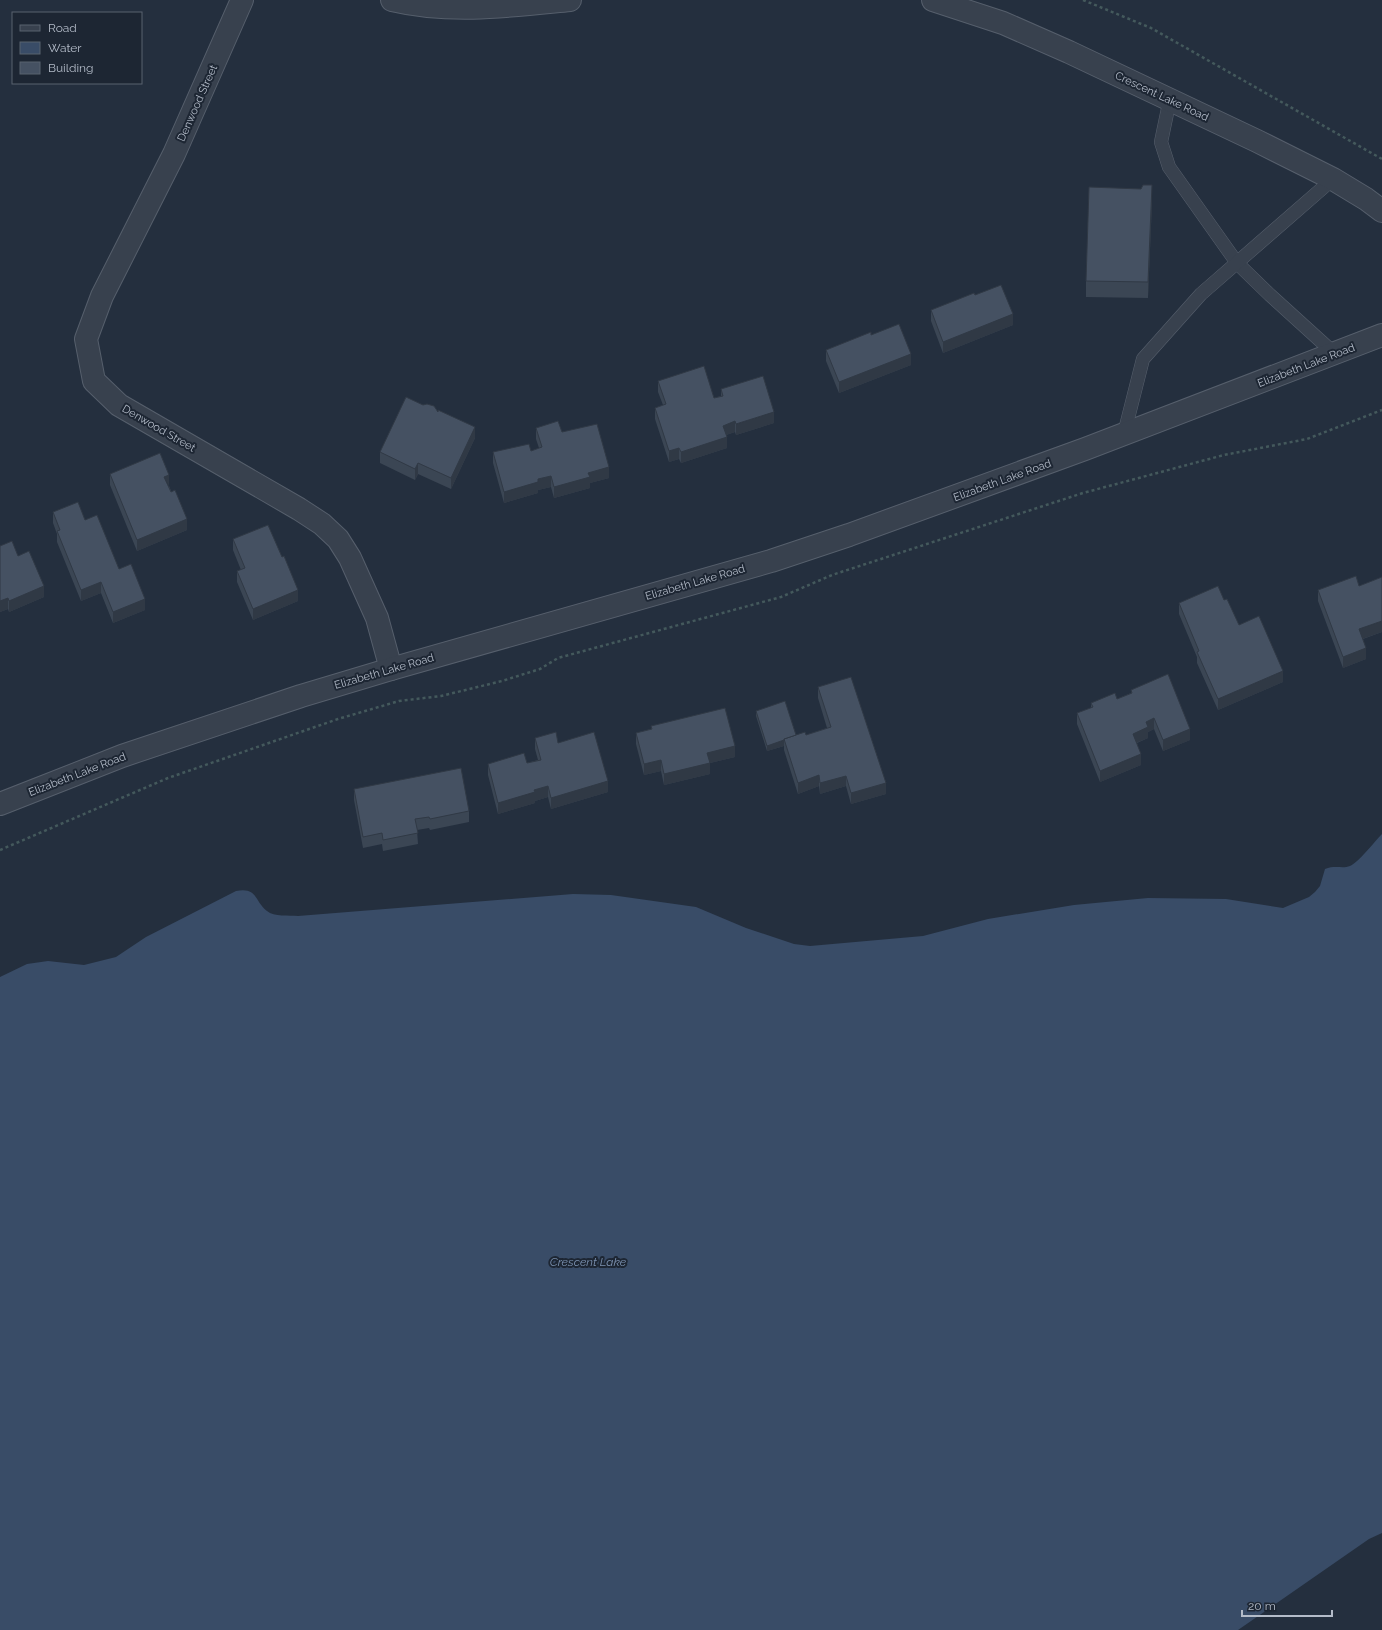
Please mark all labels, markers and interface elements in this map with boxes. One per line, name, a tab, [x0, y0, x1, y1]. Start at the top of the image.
legend	[12, 12, 142, 84]
text: Road	[48, 21, 77, 35]
text: Water	[48, 41, 82, 55]
text: Building	[48, 61, 94, 75]
street label: Denwood Street	[175, 63, 220, 144]
street label: Crescent Lake Road	[1113, 69, 1211, 124]
street label: Elizabeth Lake Road	[1256, 341, 1357, 390]
street label: Denwood Street	[120, 402, 198, 455]
street label: Elizabeth Lake Road	[951, 457, 1053, 504]
street label: Elizabeth Lake Road	[644, 562, 747, 603]
street label: Elizabeth Lake Road	[333, 651, 436, 692]
street label: Elizabeth Lake Road	[27, 750, 128, 799]
water label: Crescent Lake	[550, 1255, 627, 1269]
scale bar	[1242, 1592, 1332, 1618]
text: 20 m	[1248, 1599, 1276, 1613]

